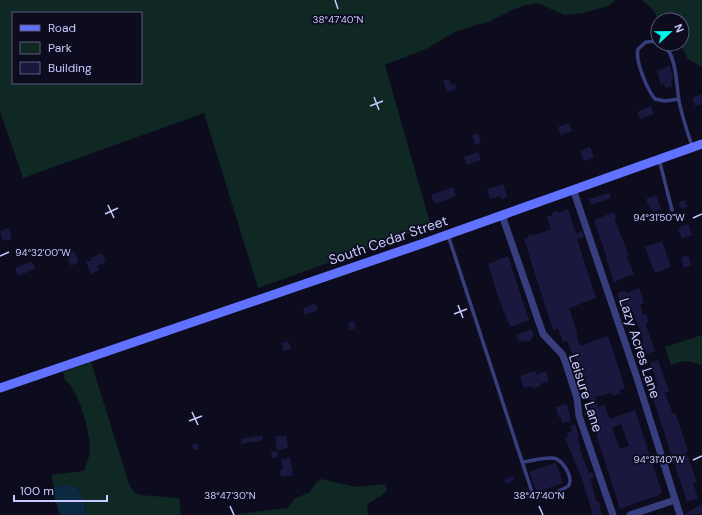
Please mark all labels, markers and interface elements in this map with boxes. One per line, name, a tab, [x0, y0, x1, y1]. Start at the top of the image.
legend	[12, 12, 142, 84]
north arrow	[650, 12, 690, 52]
text: 38°47'40"N	[313, 13, 364, 26]
text: Road	[48, 20, 76, 36]
text: N	[671, 22, 687, 35]
text: Park	[48, 40, 72, 56]
text: Building	[48, 60, 92, 76]
street label: South Cedar Street	[326, 211, 450, 269]
text: 94°31'50"W	[633, 211, 685, 224]
text: 94°32'00"W	[15, 246, 71, 259]
street label: Lazy Acres Lane	[615, 296, 665, 400]
street label: Leisure Lane	[565, 352, 607, 434]
text: 94°31'40"W	[633, 453, 685, 466]
scale bar	[14, 477, 107, 503]
text: 100 m	[20, 483, 54, 499]
text: 38°47'30"N	[204, 489, 256, 502]
text: 38°47'40"N	[514, 489, 565, 502]

